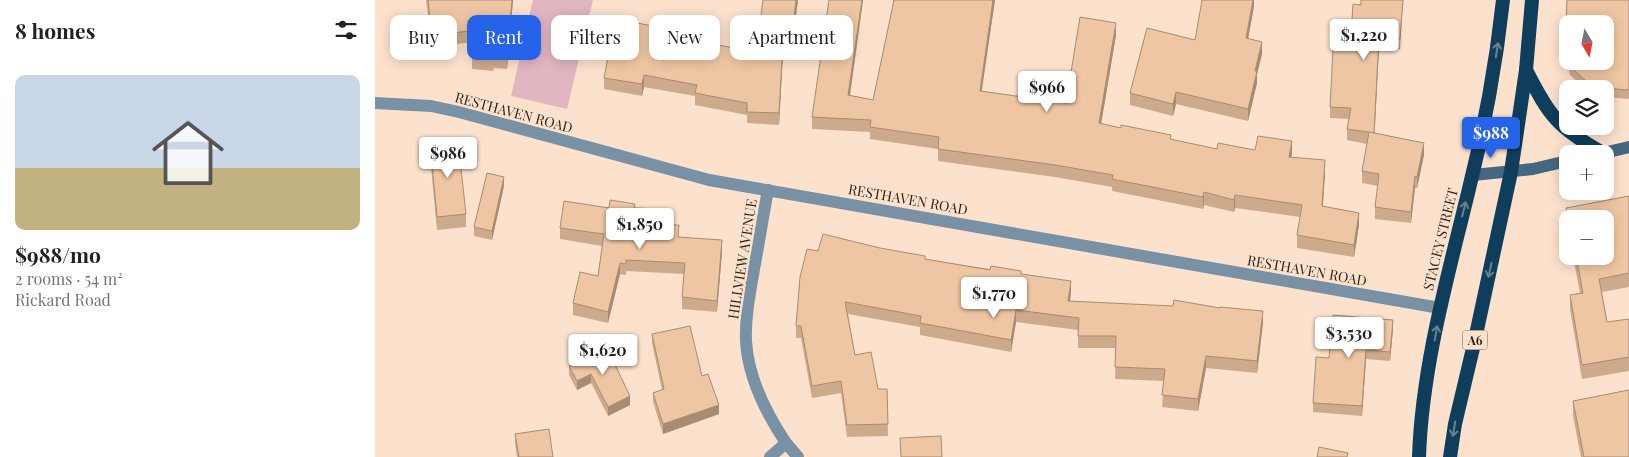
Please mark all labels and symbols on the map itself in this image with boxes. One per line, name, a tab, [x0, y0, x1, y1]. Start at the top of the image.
north arrow	[1559, 15, 1614, 70]
pin: $1,220	[1323, 18, 1405, 61]
one-way arrow	[1492, 42, 1502, 58]
pin: $966	[1017, 70, 1077, 113]
street label: RESTHAVEN ROAD	[453, 87, 575, 137]
pin: $988	[1461, 116, 1521, 159]
pin: $986	[418, 136, 478, 179]
street label: RESTHAVEN ROAD	[847, 179, 969, 219]
street label: STACEY STREET	[1418, 186, 1462, 292]
street label: HILLVIEW AVENUE	[723, 198, 761, 320]
one-way arrow	[1460, 202, 1469, 218]
pin: $1,850	[599, 208, 681, 250]
street label: RESTHAVEN ROAD	[1246, 250, 1368, 290]
one-way arrow	[1484, 262, 1494, 278]
pin: $1,770	[953, 276, 1035, 319]
pin: $3,530	[1308, 316, 1390, 359]
one-way arrow	[1431, 325, 1441, 341]
road number: A6	[1463, 330, 1487, 350]
pin: $1,620	[562, 334, 644, 376]
one-way arrow	[1449, 420, 1459, 436]

